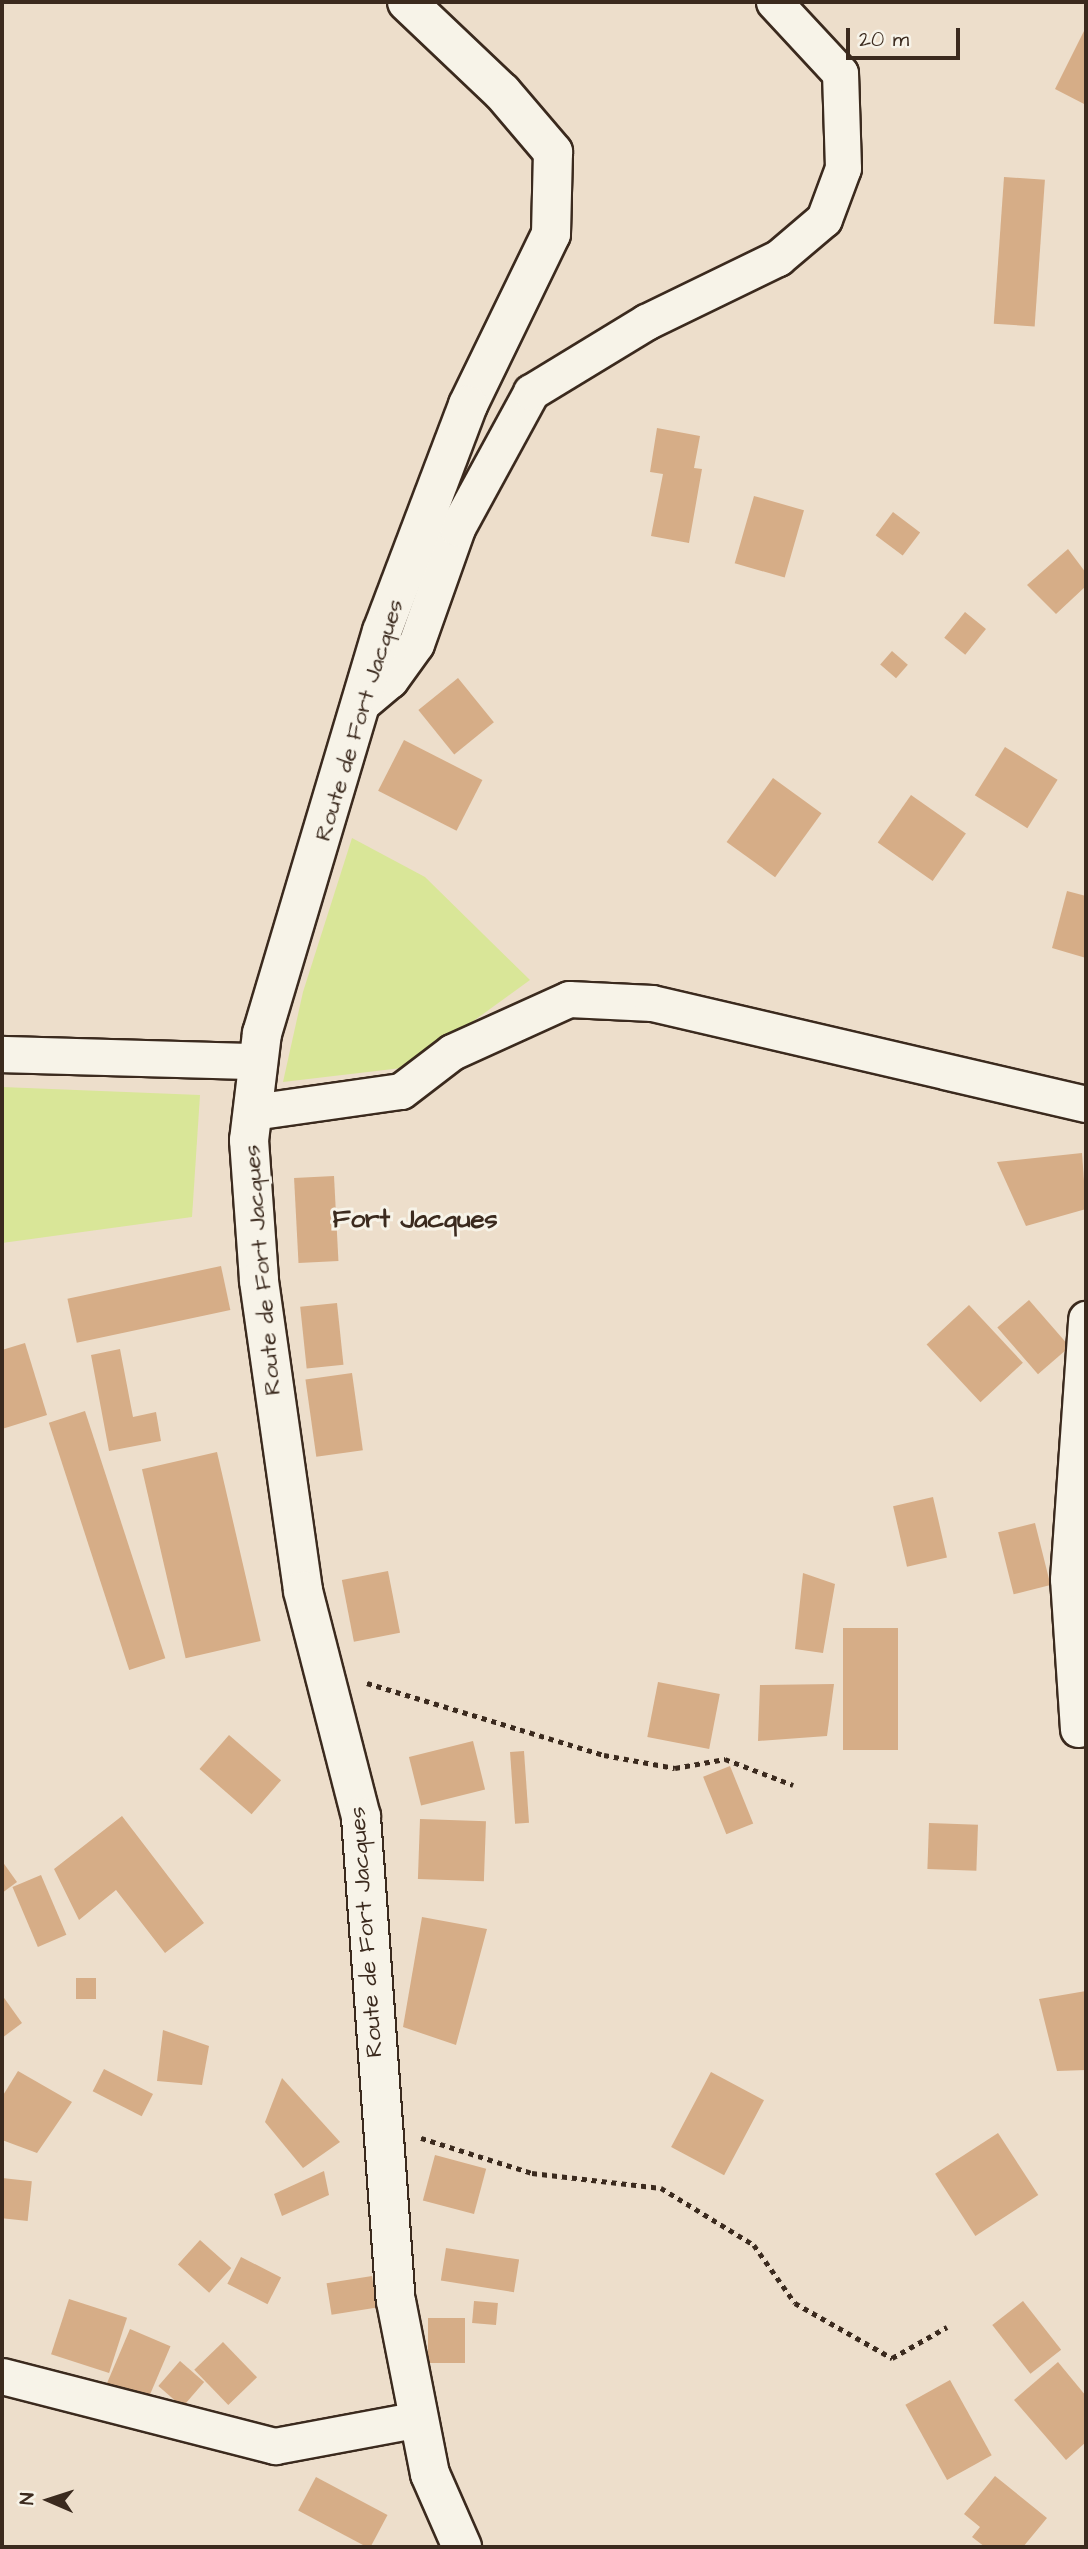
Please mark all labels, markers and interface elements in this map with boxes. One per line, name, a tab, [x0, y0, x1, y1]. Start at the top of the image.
scale bar	[850, 14, 964, 58]
text: 20 m	[859, 25, 909, 54]
street label: Route de Fort Jacques	[309, 596, 409, 844]
street label: Route de Fort Jacques	[237, 1144, 287, 1396]
district label: Fort Jacques	[332, 1204, 498, 1236]
street label: Route de Fort Jacques	[343, 1806, 389, 2058]
north arrow	[14, 2465, 84, 2535]
text: N	[14, 2492, 41, 2506]

